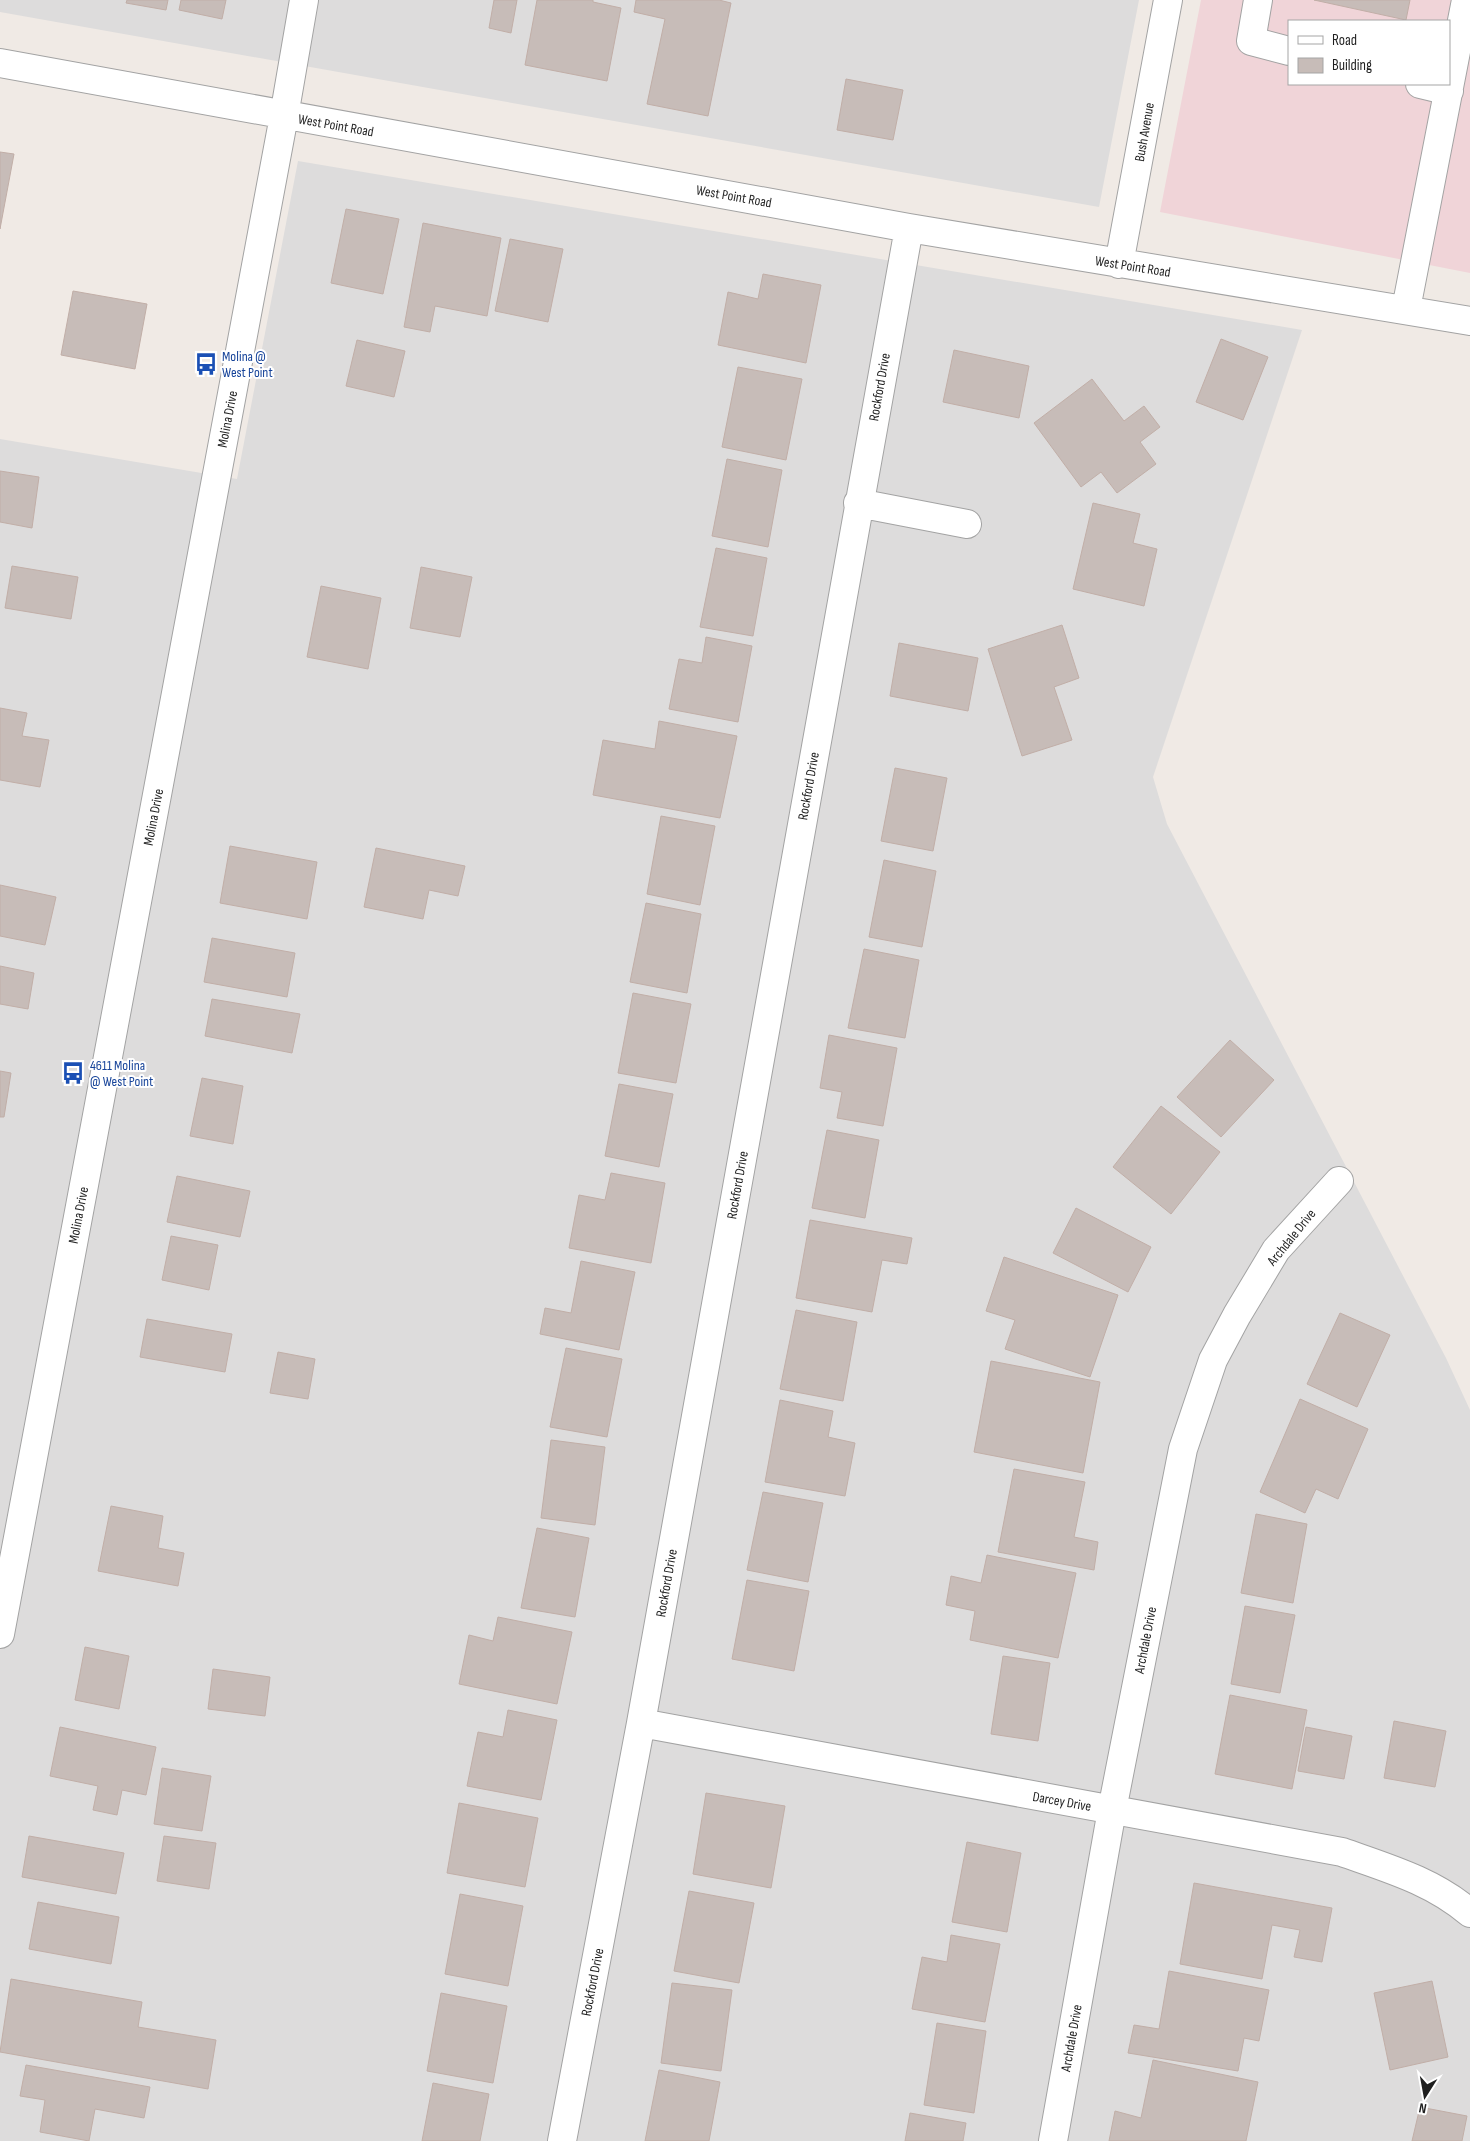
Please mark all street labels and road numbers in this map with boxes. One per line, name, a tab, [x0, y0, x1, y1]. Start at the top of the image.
street label: Bush Avenue	[1131, 101, 1158, 163]
street label: West Point Road	[297, 110, 375, 141]
street label: West Point Road	[695, 181, 773, 212]
street label: West Point Road	[1094, 252, 1172, 281]
street label: Rockford Drive	[865, 352, 894, 423]
street label: Molina Drive	[214, 389, 241, 449]
street label: Rockford Drive	[794, 751, 823, 822]
street label: Molina Drive	[140, 787, 167, 847]
street label: Rockford Drive	[723, 1150, 752, 1221]
street label: Molina Drive	[65, 1185, 92, 1245]
street label: Archdale Drive	[1263, 1206, 1319, 1270]
street label: Rockford Drive	[652, 1548, 681, 1619]
street label: Archdale Drive	[1130, 1605, 1160, 1676]
street label: Darcey Drive	[1031, 1788, 1093, 1815]
street label: Rockford Drive	[578, 1947, 607, 2018]
street label: Archdale Drive	[1057, 2003, 1086, 2074]

